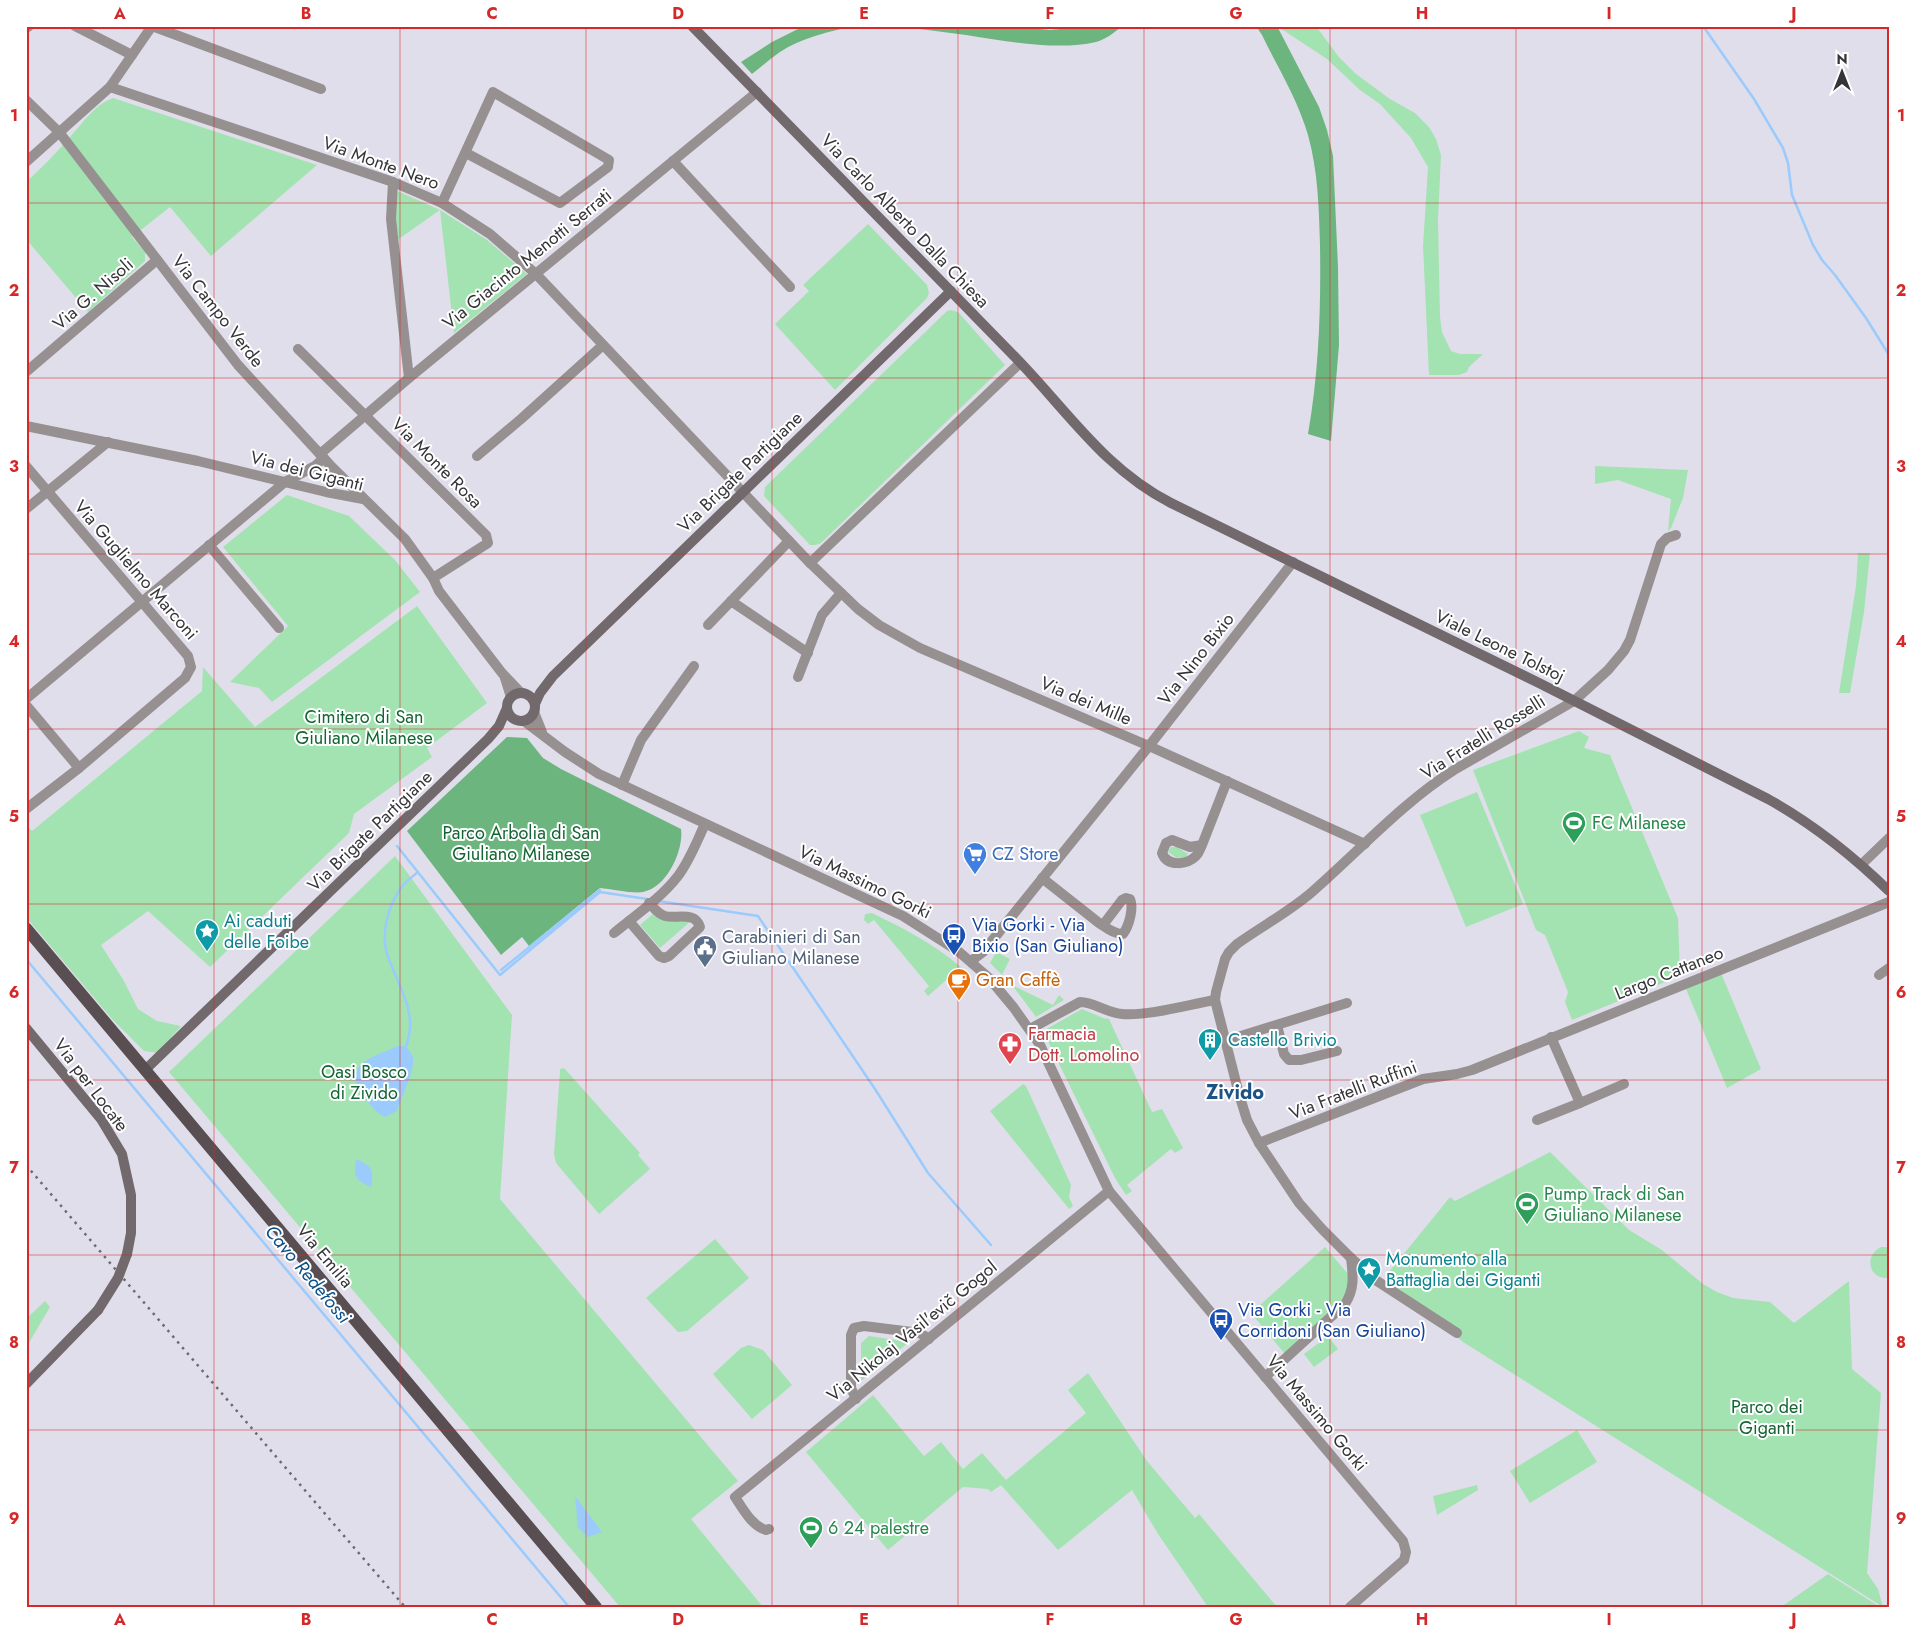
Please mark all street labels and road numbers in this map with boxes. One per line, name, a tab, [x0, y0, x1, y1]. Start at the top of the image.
street label: Via Carlo Alberto Dalla Chiesa	[815, 128, 995, 314]
street label: Via Monte Nero	[319, 130, 443, 196]
street label: Via Giacinto Menotti Serrati	[437, 182, 617, 336]
street label: Via Campo Verde	[166, 249, 270, 373]
street label: Via G. Nisoli	[47, 252, 139, 336]
street label: Via Brigate Partigiane	[672, 405, 808, 539]
street label: Via Monte Rosa	[386, 412, 488, 514]
street label: Via dei Giganti	[247, 444, 367, 498]
street label: Via Guglielmo Marconi	[68, 494, 204, 646]
street label: Viale Leone Tolstoj	[1431, 603, 1569, 689]
street label: Via Nino Bixio	[1152, 607, 1240, 711]
street label: Via dei Mille	[1036, 670, 1136, 732]
street label: Via Fratelli Rosselli	[1416, 688, 1550, 786]
street label: Via Brigate Partigiane	[302, 764, 438, 898]
street label: Via Massimo Gorki	[794, 839, 936, 925]
street label: Largo Cattaneo	[1611, 939, 1727, 1007]
street label: Via per Locate	[47, 1033, 135, 1137]
street label: Via Fratelli Ruffini	[1285, 1054, 1421, 1126]
street label: Via Emilia	[290, 1218, 360, 1294]
street label: Via Nikolaj Vasil'evič Gogol	[821, 1254, 1003, 1408]
street label: Via Massimo Gorki	[1260, 1349, 1374, 1477]

